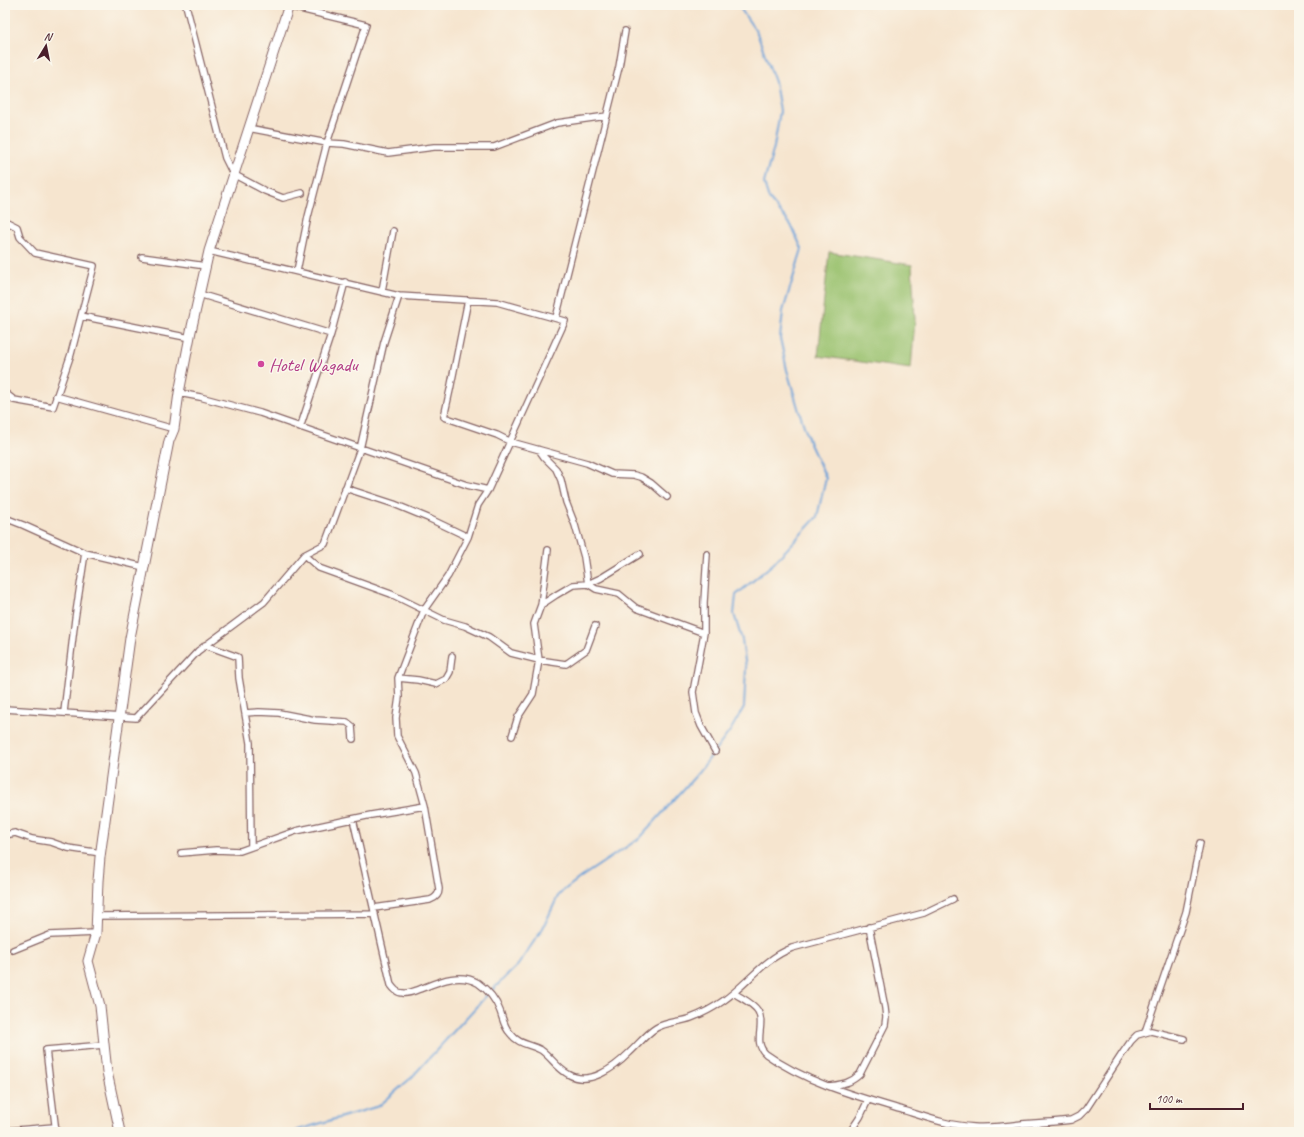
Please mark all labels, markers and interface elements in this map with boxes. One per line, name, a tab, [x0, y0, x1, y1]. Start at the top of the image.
north arrow	[26, 26, 66, 66]
text: N	[43, 29, 54, 44]
place label: Hotel Wagadu	[269, 353, 360, 377]
marker: Hotel Wagadu	[256, 359, 266, 369]
scale bar	[1150, 1085, 1243, 1111]
text: 100 m	[1156, 1091, 1183, 1107]

